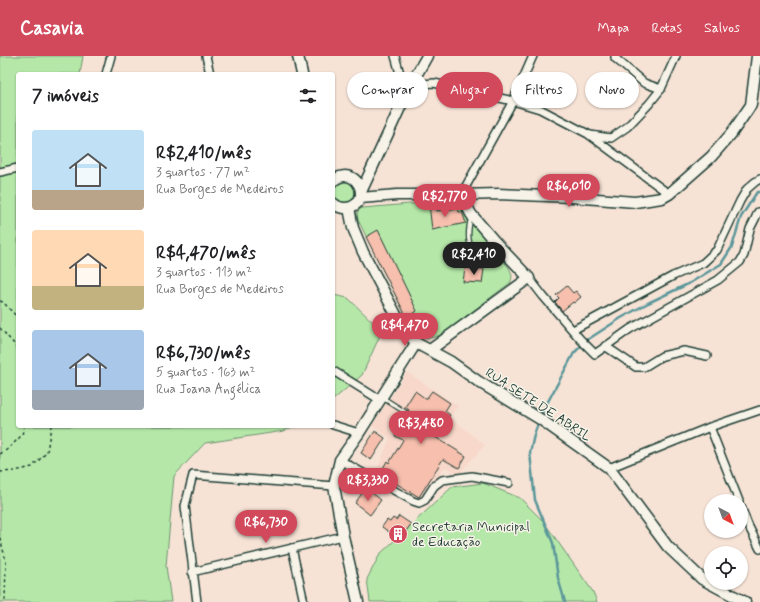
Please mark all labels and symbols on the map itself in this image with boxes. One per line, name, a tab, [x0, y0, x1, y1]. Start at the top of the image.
pin: R$6,010	[532, 174, 606, 208]
pin: R$2,770	[408, 184, 482, 218]
pin: R$2,410	[437, 242, 511, 276]
pin: R$4,470	[368, 313, 442, 347]
street label: RUA SETE DE ABRIL	[482, 364, 594, 446]
pin: R$3,480	[384, 411, 458, 445]
pin: R$3,330	[331, 468, 405, 502]
north arrow	[704, 494, 748, 538]
pin: R$6,730	[229, 510, 303, 544]
place label: Secretaria Municipal de Educação	[412, 519, 530, 551]
building icon: Secretaria Municipal de Educação	[387, 523, 409, 545]

